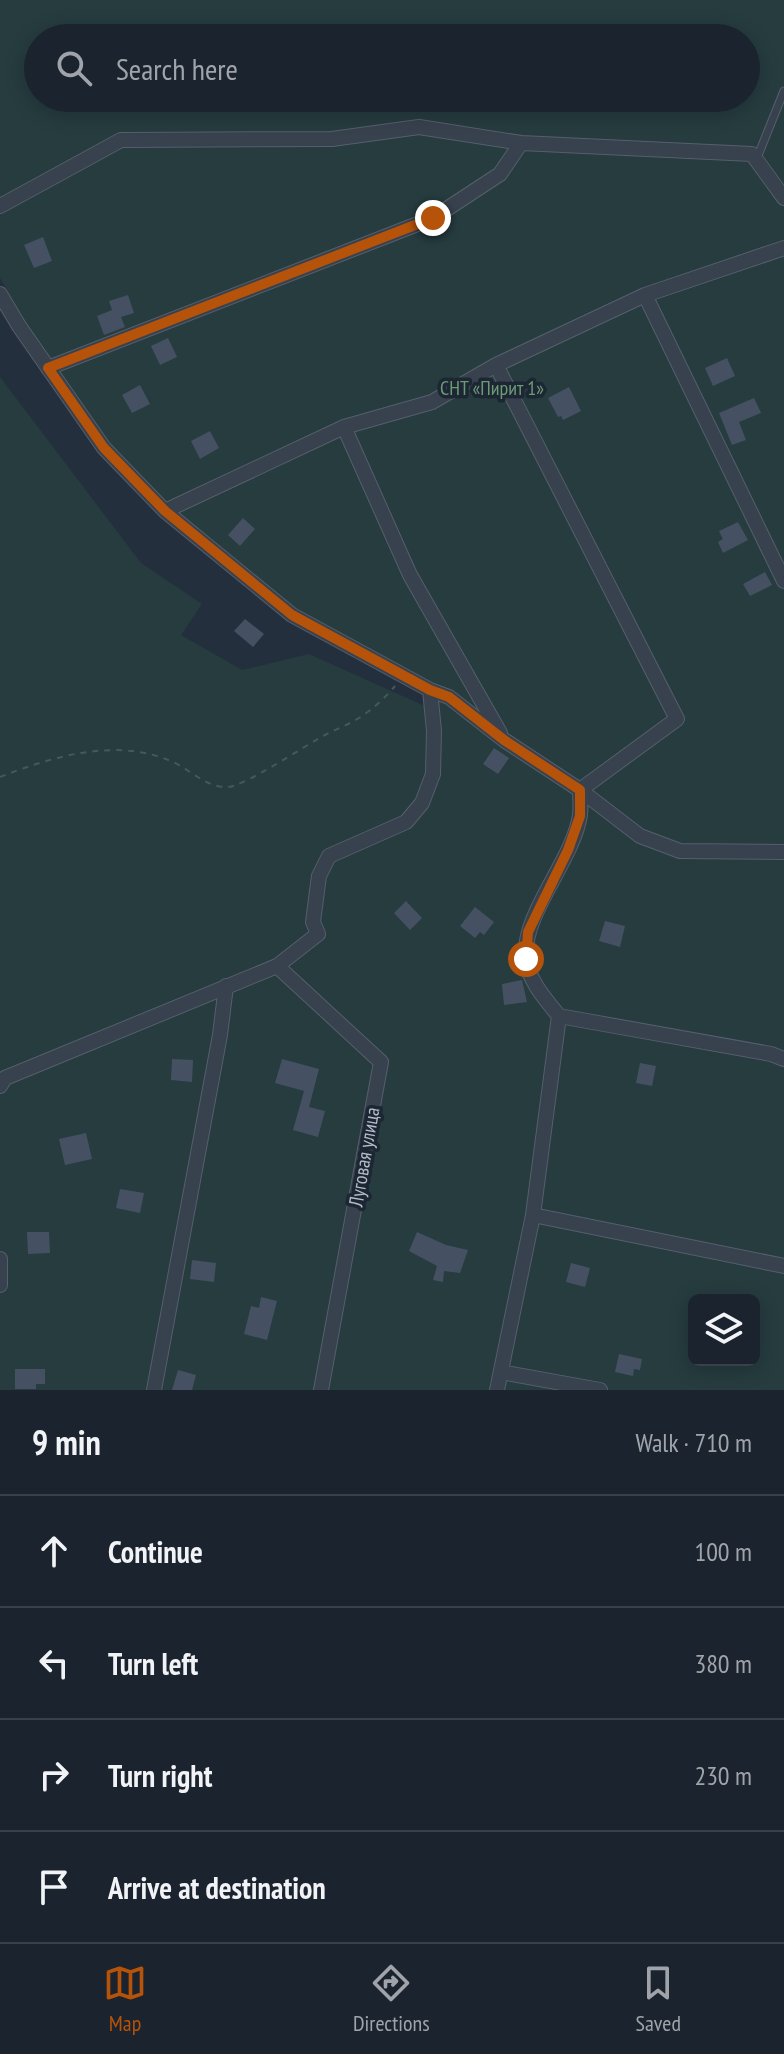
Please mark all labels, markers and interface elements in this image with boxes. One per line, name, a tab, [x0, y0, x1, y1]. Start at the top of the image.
search box	[24, 24, 760, 112]
icon: search	[52, 46, 96, 90]
text: Search here	[116, 49, 238, 88]
route end	[415, 200, 451, 236]
park label: СНТ «Пирит 1»	[440, 375, 544, 401]
route start	[508, 941, 544, 977]
street label: Луговая улица	[342, 1105, 386, 1210]
map controls	[688, 1294, 760, 1366]
button: layers	[688, 1294, 760, 1366]
text: 9 min	[32, 1420, 101, 1464]
text: Walk · 710 m	[635, 1426, 752, 1459]
icon: ahead	[32, 1529, 76, 1573]
text: Continue	[108, 1532, 203, 1571]
text: 100 m	[694, 1535, 752, 1568]
icon: left	[32, 1641, 76, 1685]
text: Turn left	[108, 1644, 198, 1683]
text: 380 m	[694, 1647, 752, 1680]
icon: right	[32, 1753, 76, 1797]
text: Turn right	[108, 1756, 212, 1795]
text: 230 m	[694, 1759, 752, 1792]
icon: arrive	[32, 1865, 76, 1909]
text: Arrive at destination	[108, 1868, 326, 1907]
tab: Map	[103, 1961, 147, 2037]
tab: Directions	[353, 1961, 430, 2037]
tab: Saved	[636, 1961, 681, 2037]

